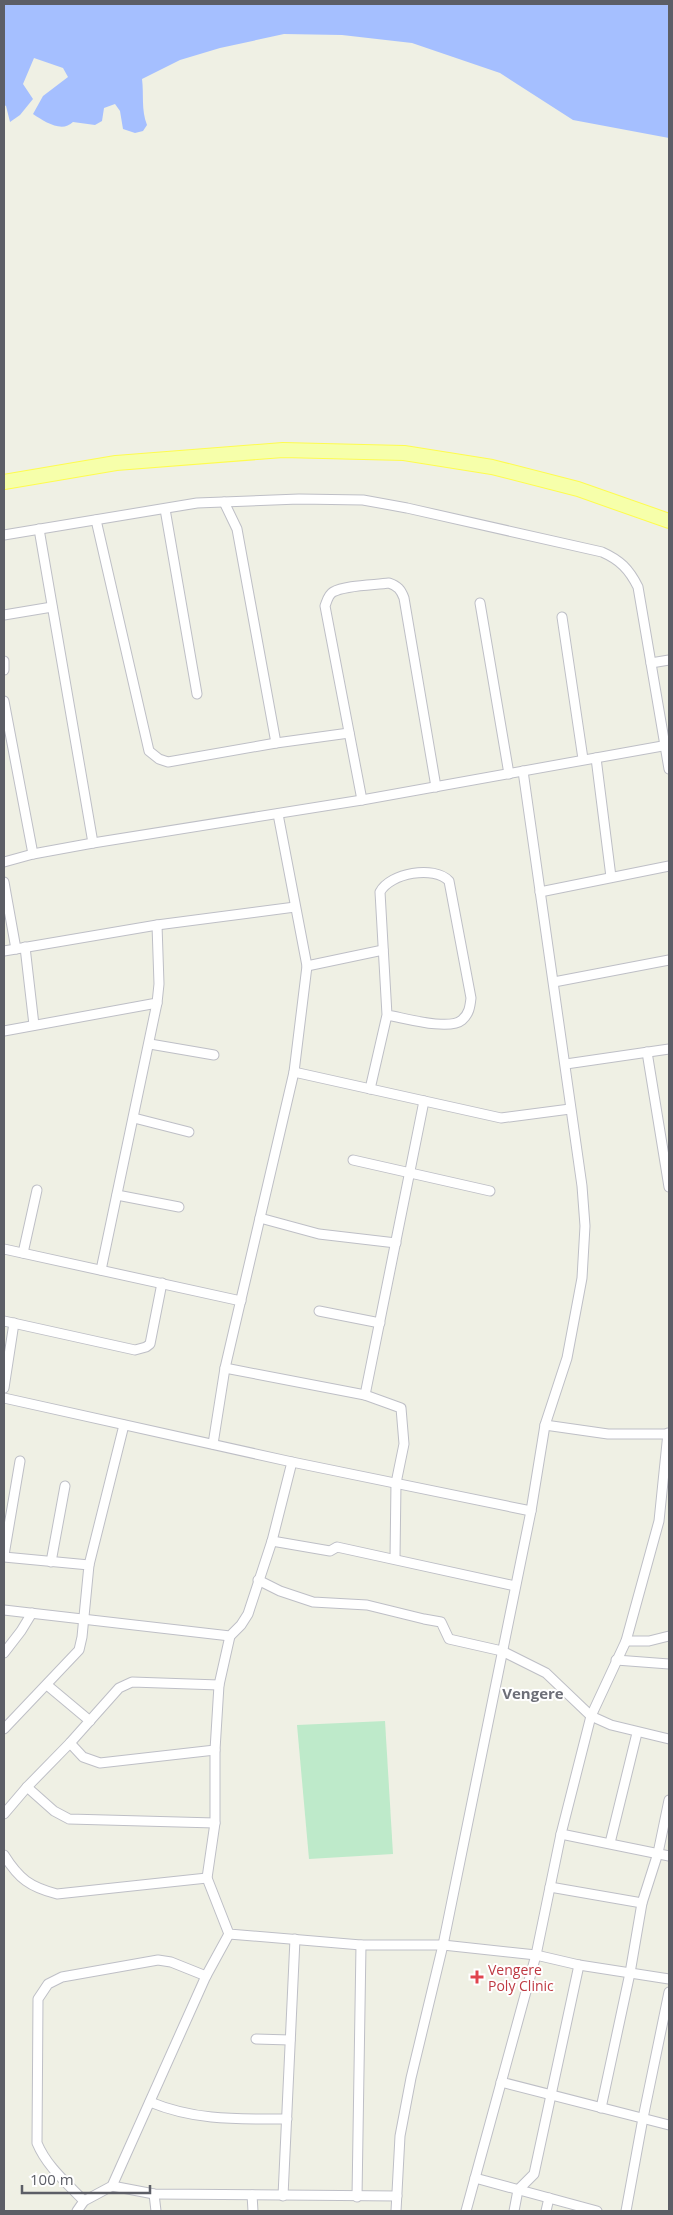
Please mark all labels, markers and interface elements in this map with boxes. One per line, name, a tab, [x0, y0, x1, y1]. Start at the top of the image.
district label: Vengere	[502, 1683, 564, 1703]
place label: Vengere Poly Clinic	[488, 1960, 554, 1995]
marker: Vengere Poly Clinic	[470, 1970, 484, 1984]
scale bar	[22, 2162, 150, 2194]
text: 100 m	[30, 2169, 74, 2189]

